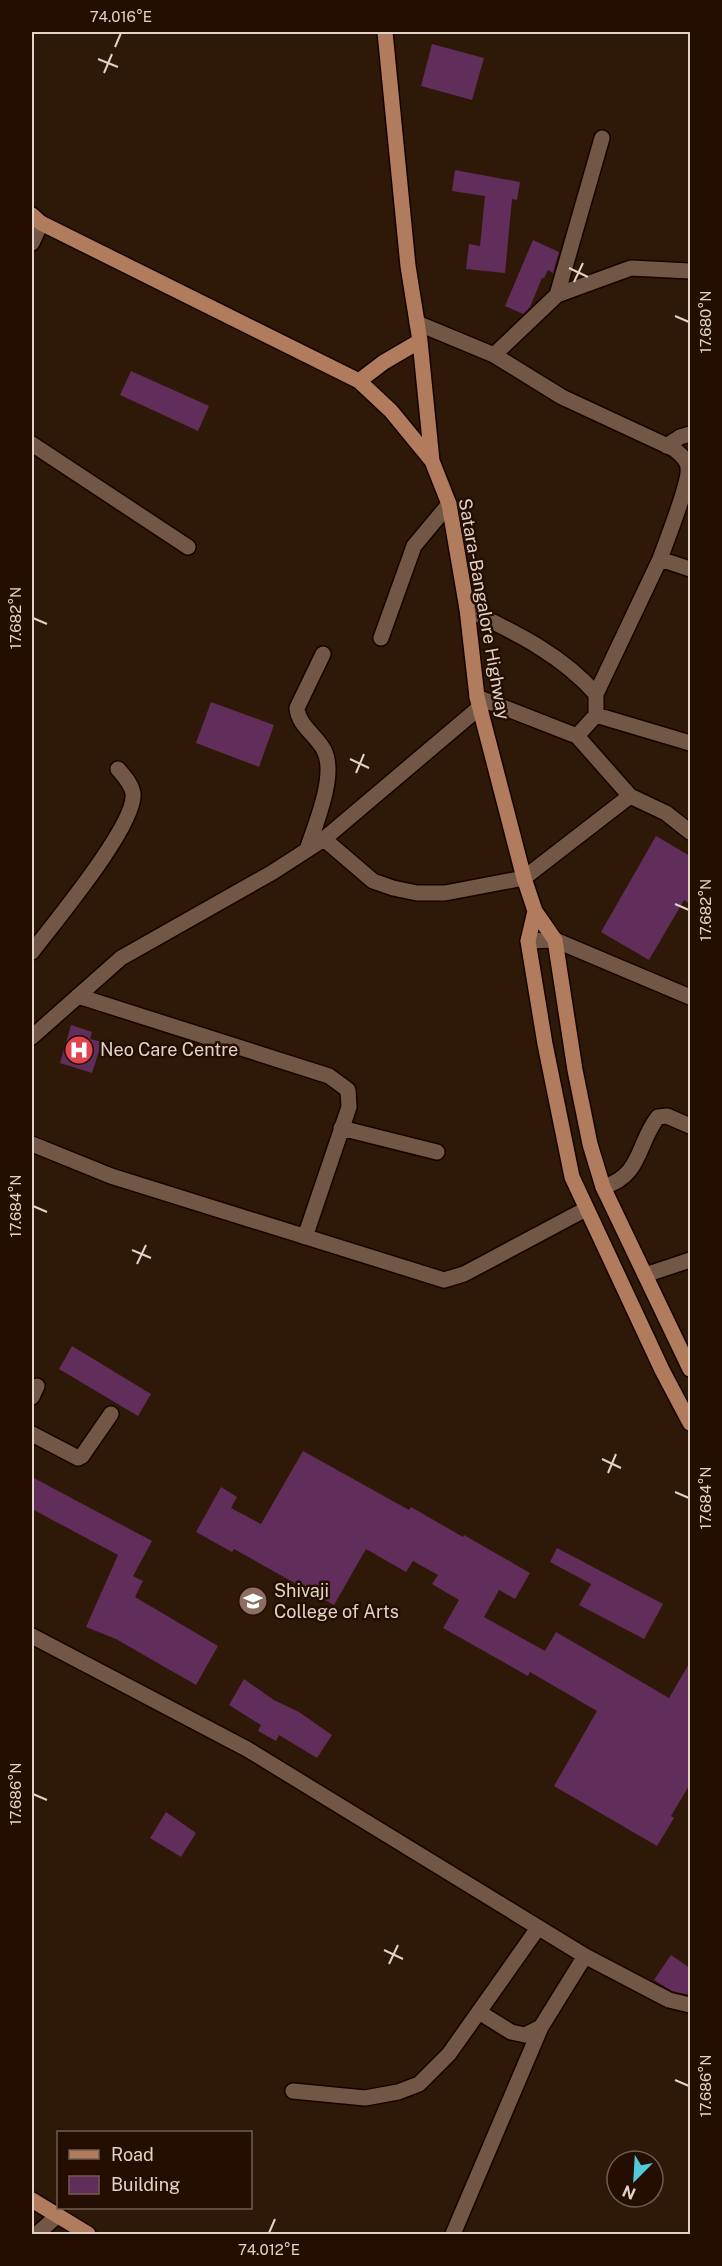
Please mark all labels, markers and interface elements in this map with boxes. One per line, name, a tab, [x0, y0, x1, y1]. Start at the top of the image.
text: 74.016°E	[90, 8, 152, 25]
text: 17.680°N	[697, 291, 714, 353]
street label: Satara-Bangalore Highway	[455, 497, 514, 722]
text: 17.682°N	[7, 587, 24, 649]
text: 17.682°N	[697, 879, 714, 941]
hospital icon: Neo Care Centre	[63, 1034, 95, 1066]
place label: Neo Care Centre	[100, 1039, 238, 1060]
text: 17.684°N	[7, 1174, 24, 1238]
text: 17.684°N	[697, 1466, 714, 1530]
place label: Shivaji College of Arts	[274, 1580, 399, 1622]
school or university icon: Shivaji College of Arts	[237, 1585, 269, 1617]
text: 17.686°N	[7, 1762, 24, 1826]
text: 17.686°N	[697, 2054, 714, 2118]
legend	[57, 2131, 252, 2209]
text: Road	[111, 2144, 154, 2165]
north arrow	[605, 2149, 665, 2209]
text: Building	[111, 2174, 180, 2195]
text: N	[620, 2181, 639, 2203]
text: 74.012°E	[238, 2241, 300, 2258]

